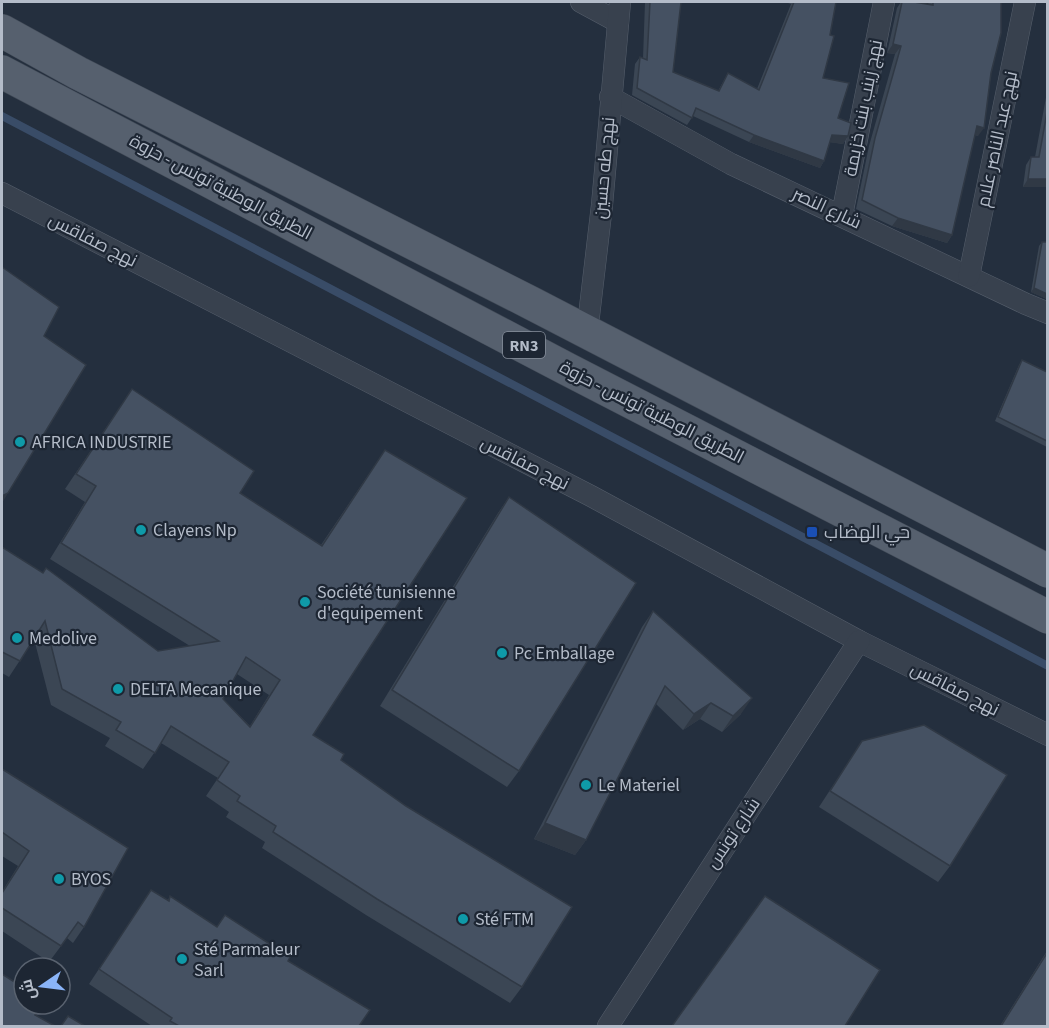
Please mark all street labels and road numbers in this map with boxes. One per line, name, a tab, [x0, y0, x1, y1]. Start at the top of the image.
street label: نهج زينب بنت خزيمة	[838, 38, 889, 179]
street label: نهج عبد الناصر علام	[971, 69, 1024, 209]
street label: نهج طه حسين	[588, 116, 621, 220]
street label: الطريق الوطنية تونس - حزوة	[125, 129, 317, 246]
street label: شارع النصر	[787, 181, 865, 235]
street label: نهج صفاقس	[44, 207, 141, 273]
road number: RN3	[503, 332, 545, 358]
street label: الطريق الوطنية تونس - حزوة	[555, 355, 748, 470]
street label: نهج صفاقس	[476, 430, 573, 496]
street label: نهج صفاقس	[906, 656, 1003, 722]
street label: شارع تونس	[700, 793, 766, 874]

